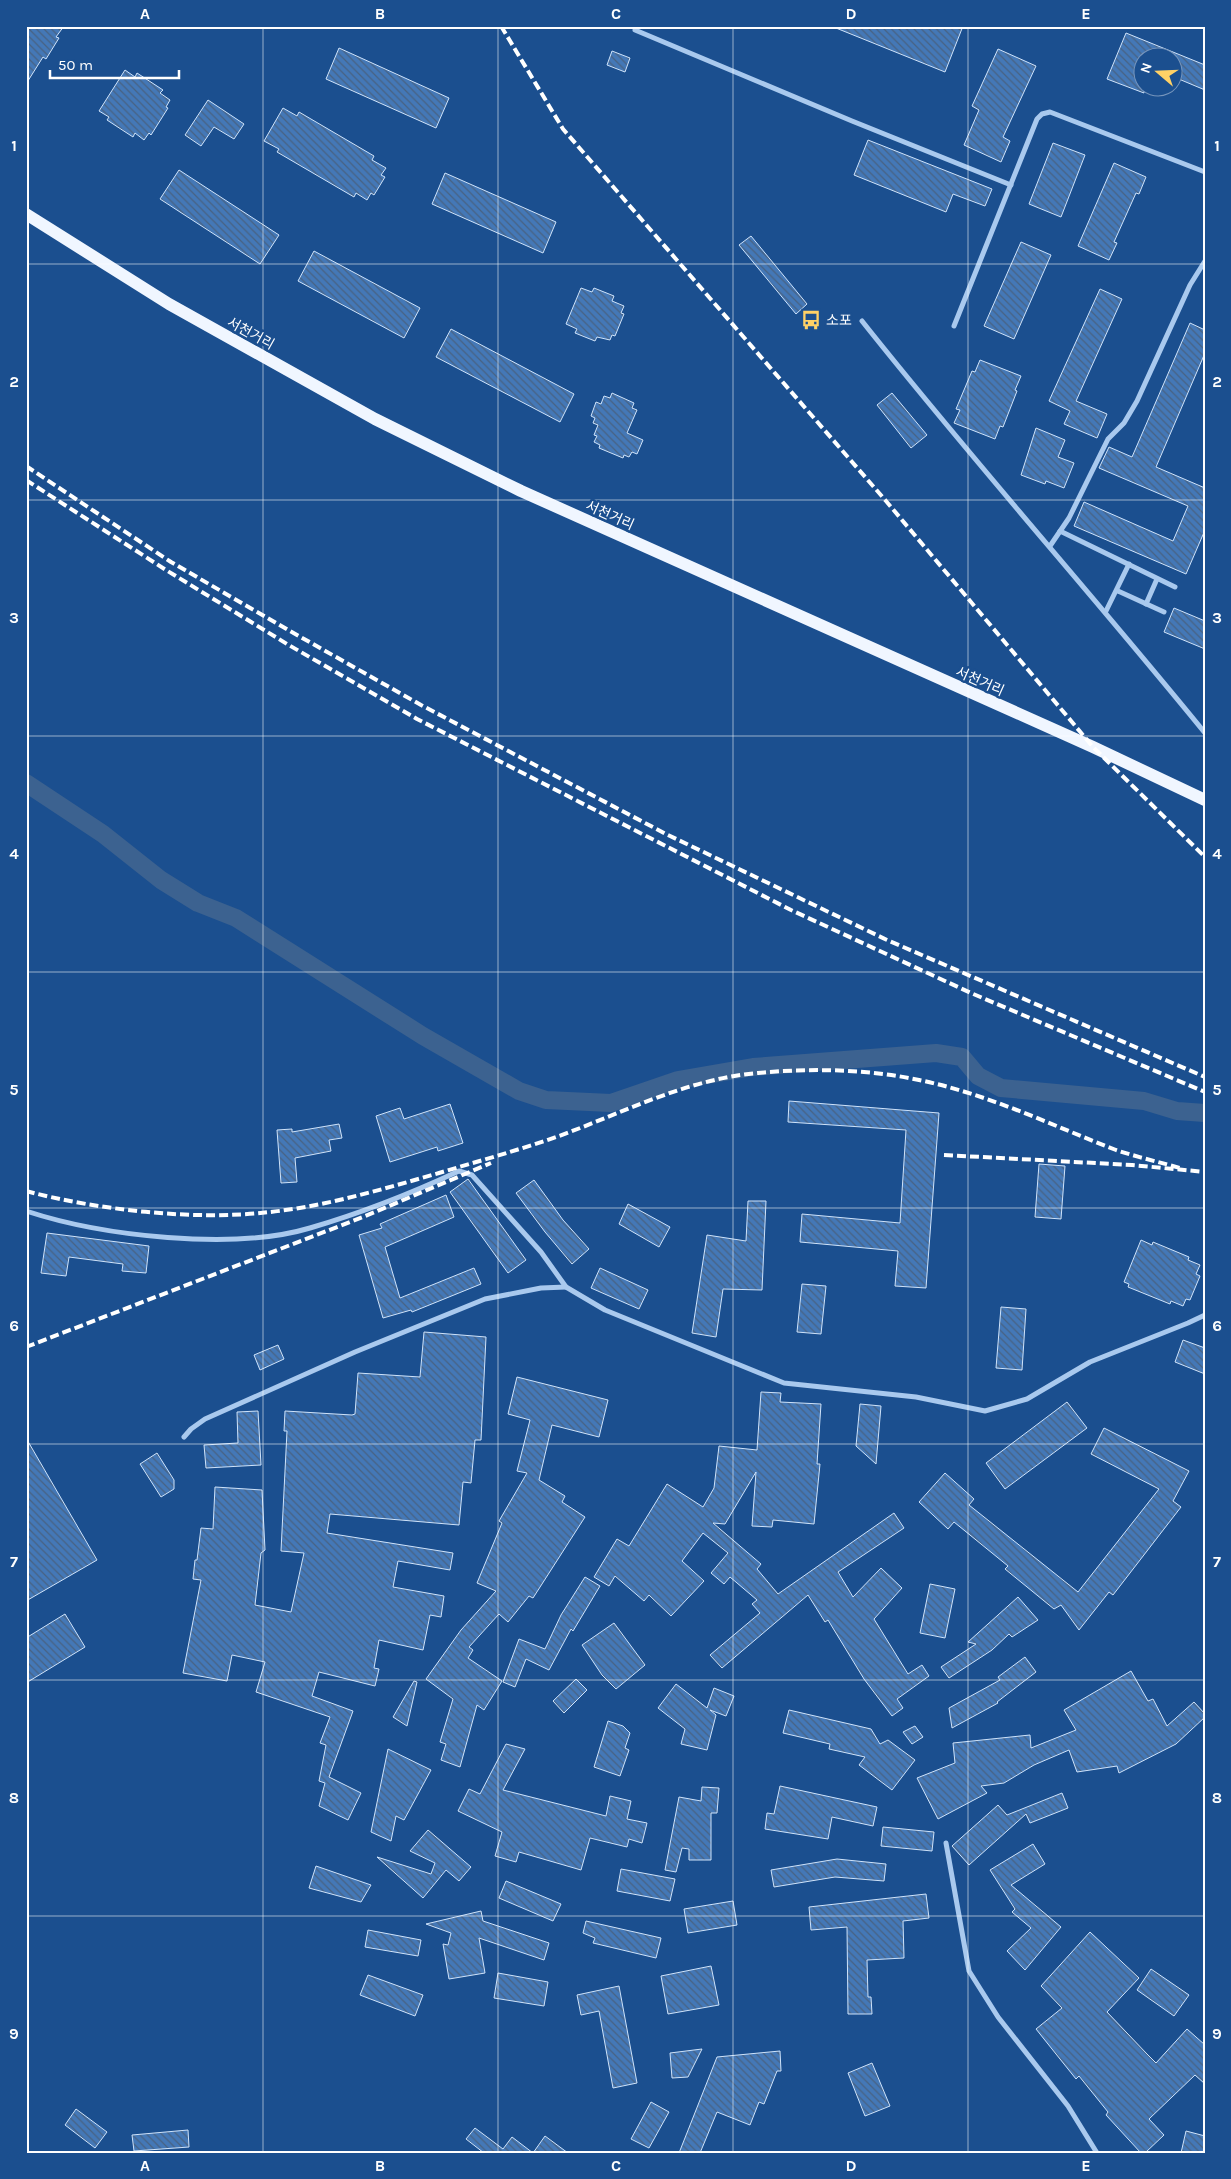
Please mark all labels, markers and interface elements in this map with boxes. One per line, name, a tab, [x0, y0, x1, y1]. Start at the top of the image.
text: A	[140, 4, 150, 23]
text: B	[375, 4, 385, 23]
text: C	[611, 4, 621, 23]
text: D	[846, 4, 857, 23]
text: E	[1081, 4, 1091, 23]
scale bar	[50, 48, 179, 80]
north arrow	[1134, 48, 1184, 98]
text: 50 m	[58, 56, 93, 74]
text: N	[1137, 60, 1156, 75]
text: 1	[11, 136, 17, 155]
text: 1	[1214, 136, 1220, 155]
bus stop icon: 소포	[800, 309, 822, 331]
place label: 소포	[826, 312, 852, 329]
street label: 서천거리	[224, 314, 277, 353]
text: 2	[9, 372, 19, 391]
text: 2	[1212, 372, 1222, 391]
street label: 서천거리	[583, 497, 637, 534]
text: 3	[9, 608, 19, 627]
text: 3	[1212, 608, 1222, 627]
street label: 서천거리	[953, 663, 1007, 700]
text: 4	[9, 844, 19, 863]
text: 4	[1212, 844, 1222, 863]
text: 5	[9, 1080, 19, 1099]
text: 5	[1212, 1080, 1222, 1099]
text: 6	[9, 1316, 19, 1335]
text: 6	[1212, 1316, 1222, 1335]
text: 7	[10, 1552, 18, 1571]
text: 7	[1213, 1552, 1221, 1571]
text: 8	[9, 1788, 19, 1807]
text: 8	[1212, 1788, 1222, 1807]
text: 9	[9, 2024, 19, 2043]
text: 9	[1212, 2024, 1222, 2043]
text: A	[140, 2156, 150, 2175]
text: B	[375, 2156, 385, 2175]
text: C	[611, 2156, 621, 2175]
text: D	[846, 2156, 857, 2175]
text: E	[1081, 2156, 1091, 2175]

